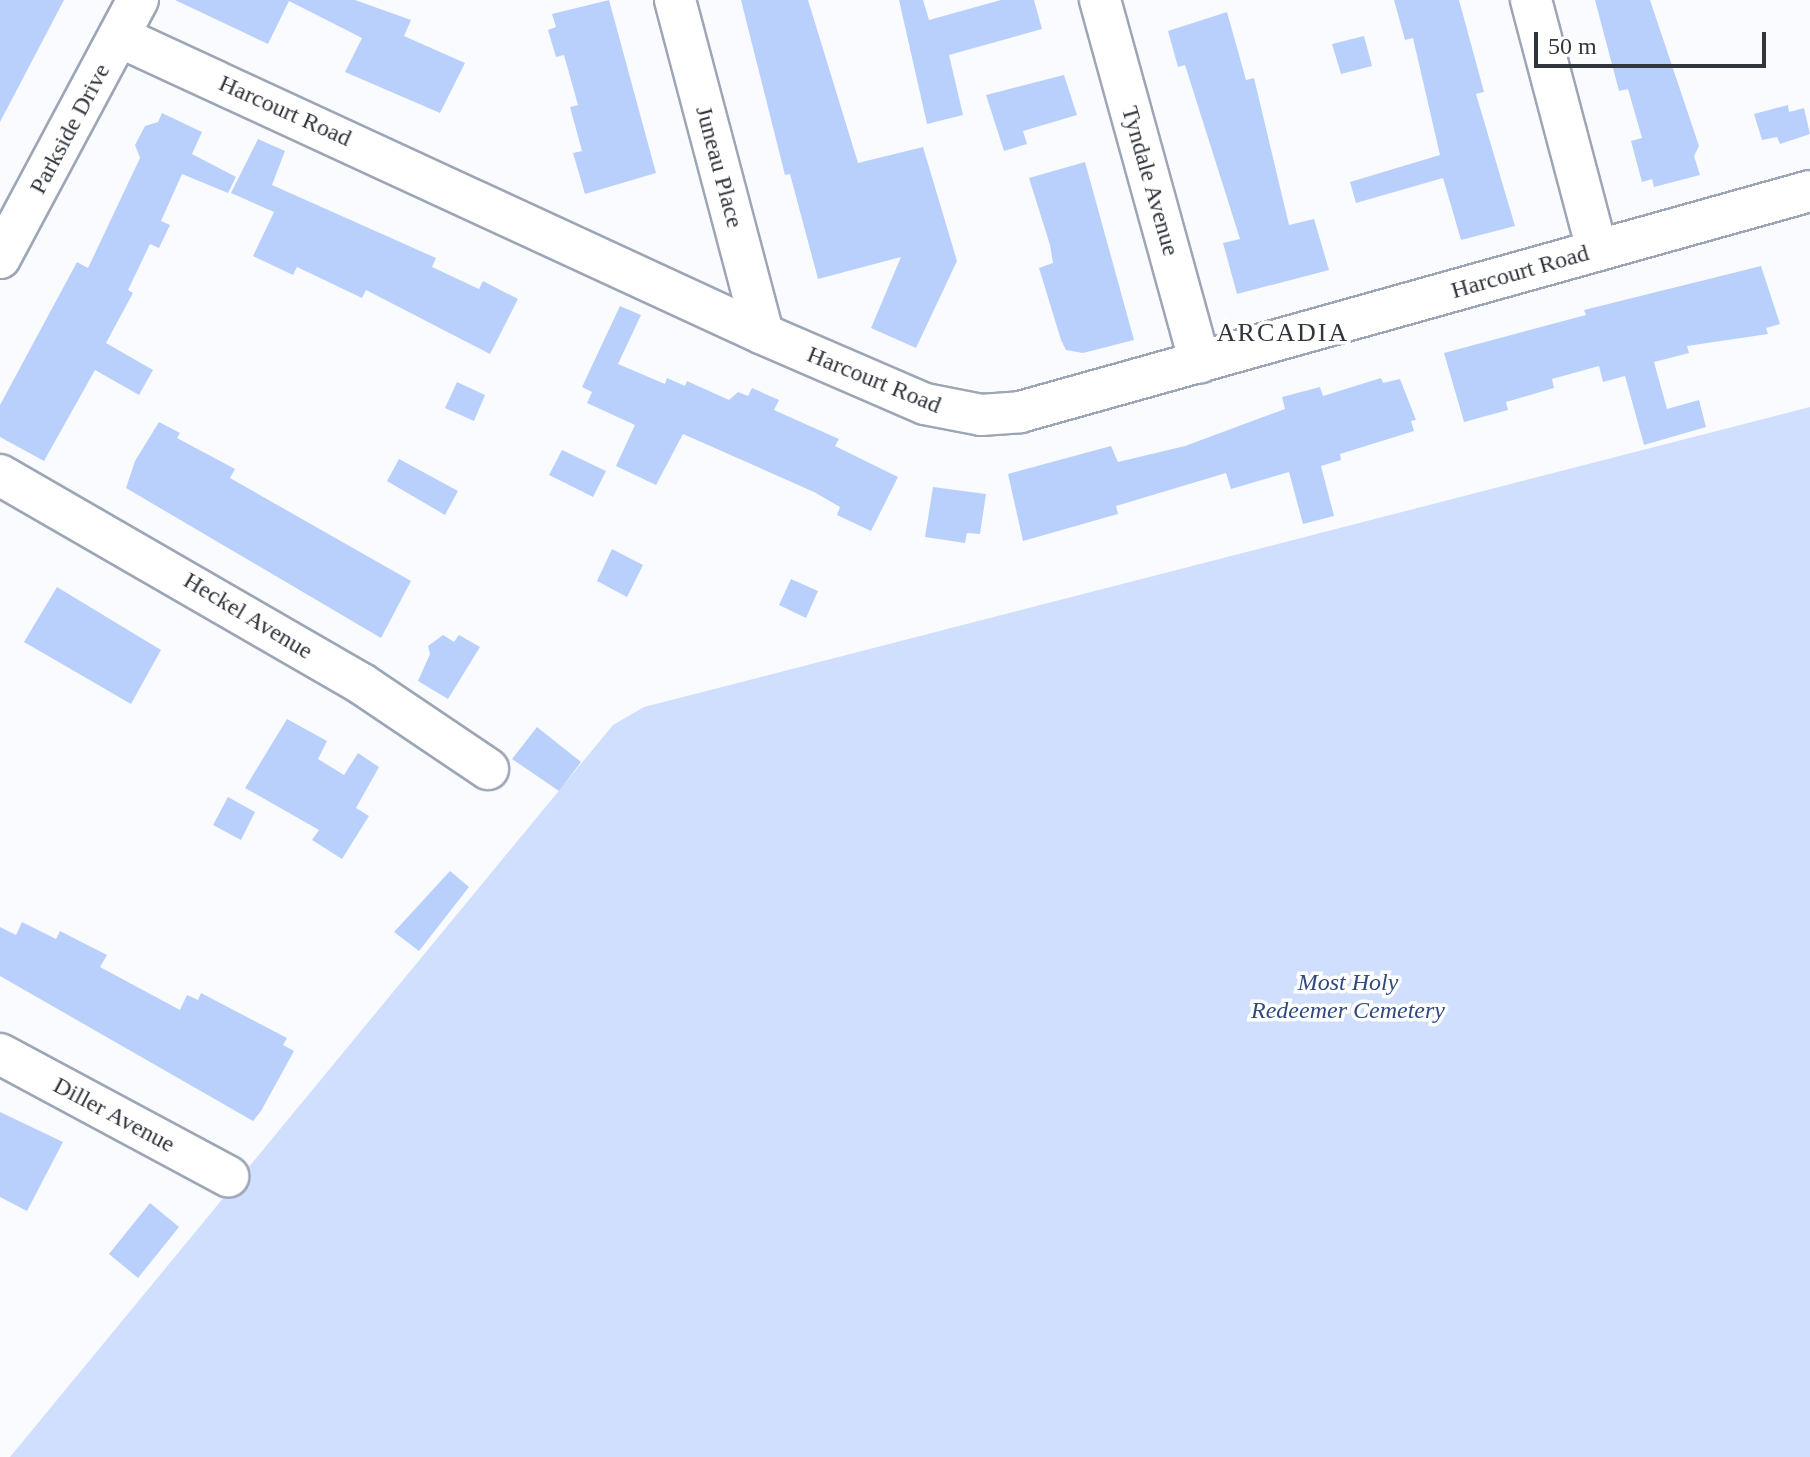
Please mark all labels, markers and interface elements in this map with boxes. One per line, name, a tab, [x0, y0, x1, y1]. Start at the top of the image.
scale bar	[1538, 16, 1770, 66]
text: 50 m	[1548, 33, 1597, 59]
street label: Parkside Drive	[24, 59, 116, 199]
street label: Harcourt Road	[214, 69, 356, 153]
street label: Tyndale Avenue	[1115, 102, 1185, 260]
street label: Juneau Place	[689, 103, 749, 231]
street label: Harcourt Road	[1448, 239, 1592, 305]
district label: ARCADIA	[1217, 317, 1349, 349]
street label: Harcourt Road	[803, 340, 945, 420]
street label: Heckel Avenue	[178, 566, 318, 666]
park label: Most Holy Redeemer Cemetery	[1251, 969, 1445, 1025]
street label: Diller Avenue	[48, 1071, 180, 1159]

